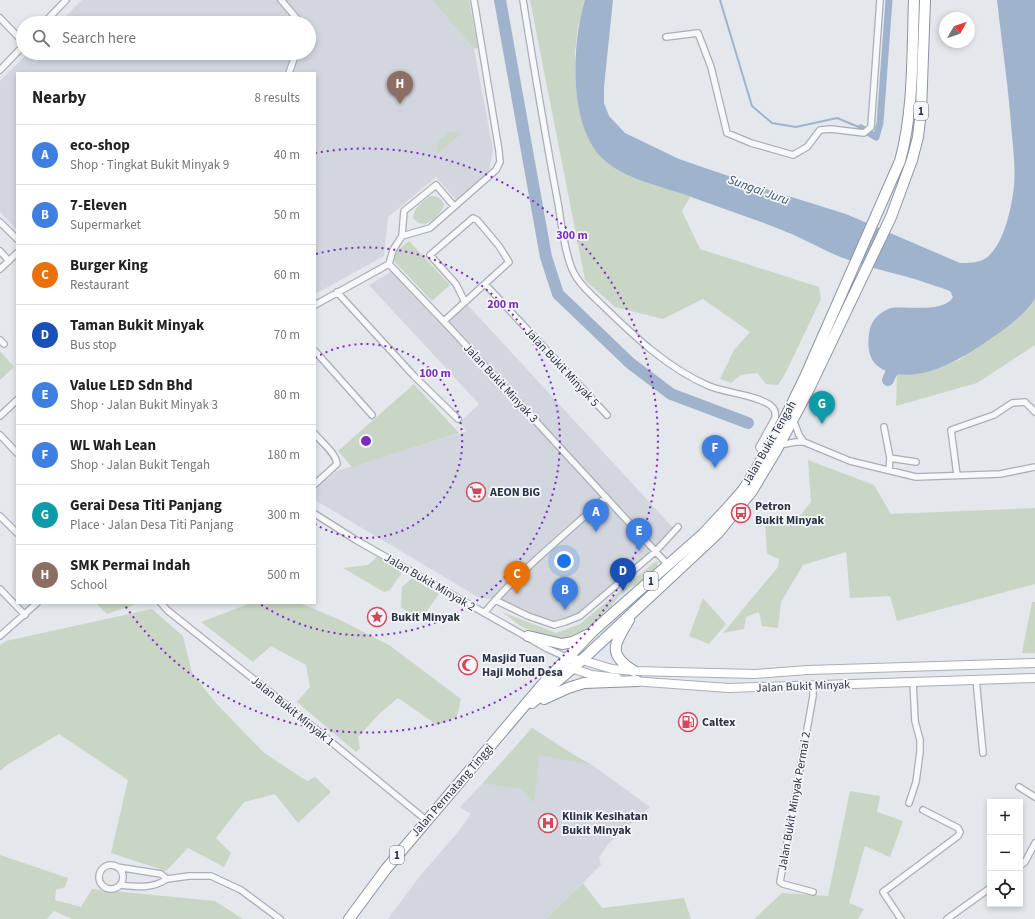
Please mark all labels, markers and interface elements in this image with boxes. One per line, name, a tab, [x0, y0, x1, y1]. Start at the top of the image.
north arrow	[939, 12, 975, 48]
search box	[16, 16, 316, 60]
icon: search	[30, 27, 52, 49]
text: Search here	[62, 28, 136, 49]
pin: H	[387, 71, 413, 104]
text: Nearby	[32, 86, 86, 110]
text: 8 results	[255, 89, 300, 107]
road number: 1	[914, 102, 928, 120]
text: eco-shop	[70, 135, 130, 156]
text: A	[41, 146, 49, 164]
text: 40 m	[274, 146, 300, 164]
text: Shop · Tingkat Bukit Minyak 9	[70, 156, 229, 174]
water label: Sungai Juru	[726, 171, 792, 209]
text: 7-Eleven	[70, 195, 127, 216]
text: B	[41, 206, 49, 224]
text: 50 m	[274, 206, 300, 224]
text: Supermarket	[70, 216, 141, 234]
text: 300 m	[556, 227, 588, 244]
text: Burger King	[70, 255, 148, 276]
text: C	[41, 266, 49, 284]
text: 60 m	[274, 266, 300, 284]
text: Restaurant	[70, 276, 129, 294]
text: 200 m	[487, 296, 519, 313]
text: Taman Bukit Minyak	[70, 315, 204, 336]
street label: Jalan Bukit Minyak 5	[520, 324, 603, 411]
text: D	[41, 326, 49, 344]
text: 70 m	[274, 326, 300, 344]
text: Bus stop	[70, 336, 116, 354]
street label: Jalan Bukit Minyak 3	[459, 340, 542, 427]
text: 100 m	[419, 365, 451, 382]
text: Value LED Sdn Bhd	[70, 375, 193, 396]
text: E	[41, 386, 49, 404]
text: 80 m	[274, 386, 300, 404]
pin: G	[809, 391, 835, 424]
text: Shop · Jalan Bukit Minyak 3	[70, 396, 218, 414]
street label: Jalan Bukit Tengah	[738, 398, 801, 489]
centre of rings	[359, 434, 373, 448]
text: WL Wah Lean	[70, 435, 156, 456]
pin: F	[702, 435, 728, 468]
text: F	[42, 446, 48, 464]
text: 180 m	[267, 446, 300, 464]
text: Shop · Jalan Bukit Tengah	[70, 456, 210, 474]
supermarket icon: AEON BiG	[465, 481, 487, 503]
place label: AEON BiG	[489, 484, 540, 501]
text: Gerai Desa Titi Panjang	[70, 495, 222, 516]
place label: Petron Bukit Minyak	[755, 498, 825, 529]
pin: A	[583, 499, 609, 532]
bus stop icon: Petron Bukit Minyak	[730, 502, 752, 524]
text: G	[41, 506, 49, 524]
text: 300 m	[267, 506, 300, 524]
text: Place · Jalan Desa Titi Panjang	[70, 516, 233, 534]
pin: E	[626, 518, 652, 551]
street label: Jalan Bukit Minyak 2	[381, 549, 479, 615]
your location	[554, 551, 574, 571]
text: SMK Permai Indah	[70, 555, 190, 576]
pin: D	[610, 558, 636, 591]
pin: C	[504, 561, 530, 594]
text: H	[41, 566, 49, 584]
text: 500 m	[267, 566, 300, 584]
road number: 1	[644, 572, 658, 590]
text: School	[70, 576, 107, 594]
pin: B	[552, 577, 578, 610]
place icon: Bukit Minyak	[366, 606, 388, 628]
place label: Bukit Minyak	[391, 609, 461, 626]
place label: Masjid Tuan Haji Mohd Desa	[482, 650, 563, 681]
mosque icon: Masjid Tuan Haji Mohd Desa	[457, 654, 479, 676]
street label: Jalan Bukit Minyak 1	[247, 672, 338, 750]
street label: Jalan Bukit Minyak	[756, 676, 851, 697]
fuel station icon: Caltex	[677, 711, 699, 733]
place label: Caltex	[702, 714, 735, 731]
street label: Jalan Bukit Minyak Permai 2	[774, 730, 815, 872]
street label: Jalan Permatang Tinggi	[407, 740, 498, 841]
map controls	[987, 799, 1023, 907]
button: +	[987, 799, 1023, 835]
place label: Klinik Kesihatan Bukit Minyak	[562, 808, 648, 839]
hospital icon: Klinik Kesihatan Bukit Minyak	[537, 812, 559, 834]
button: −	[987, 835, 1023, 871]
road number: 1	[390, 846, 404, 864]
button: locate	[987, 871, 1023, 907]

